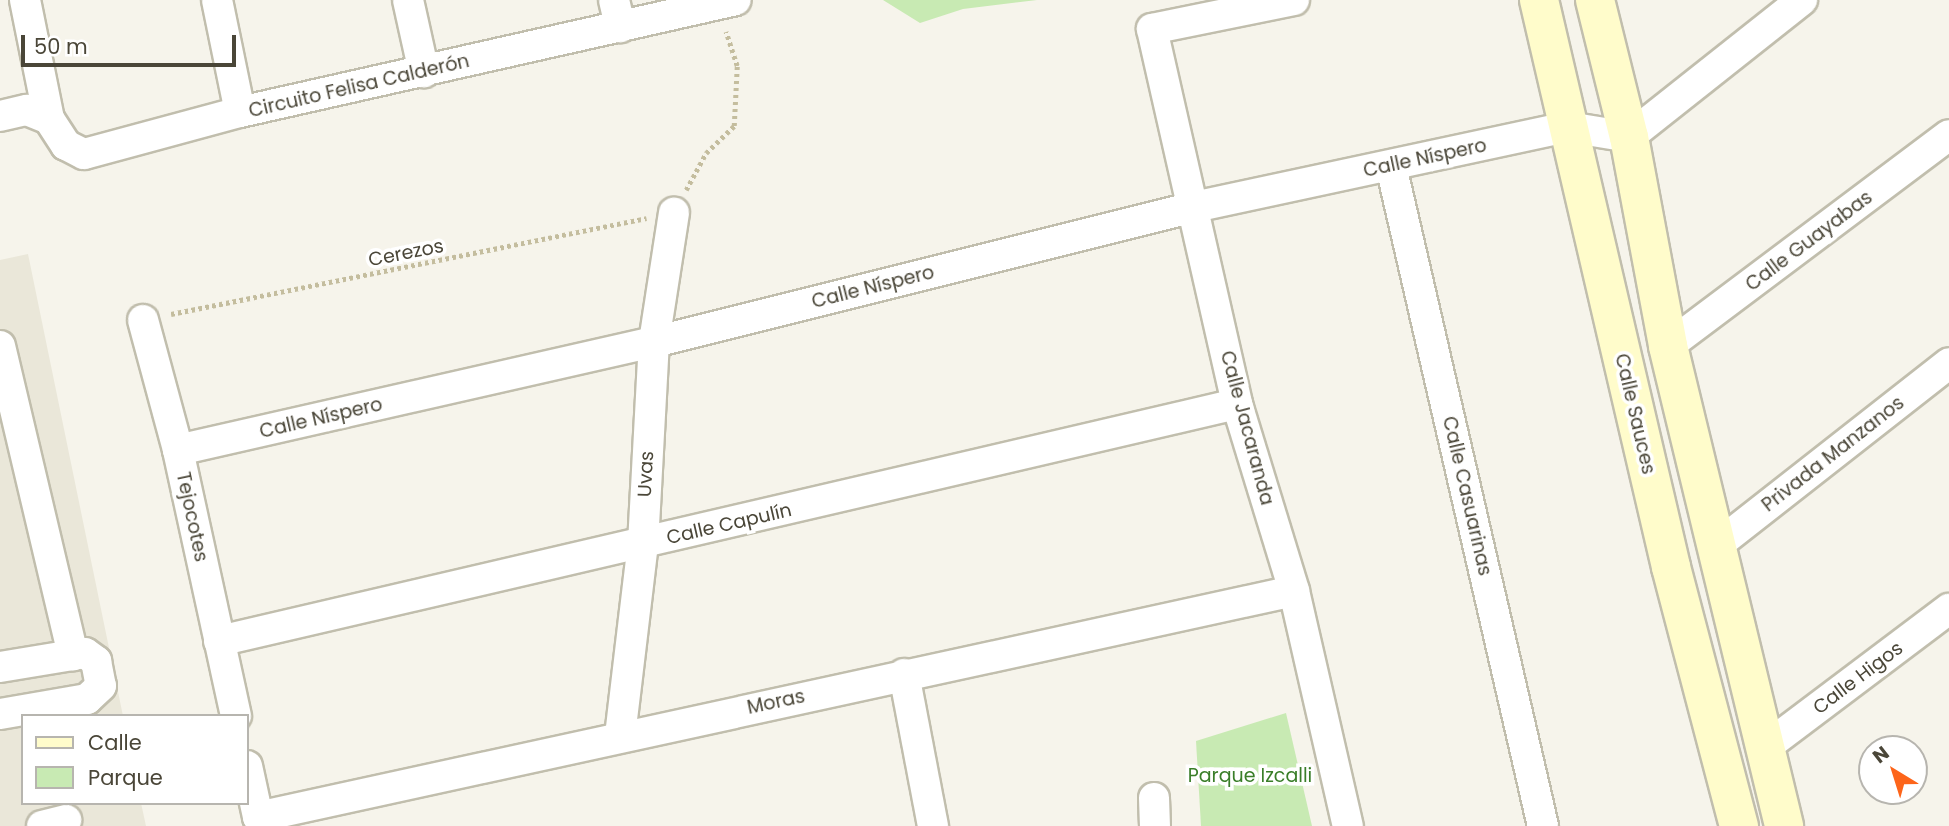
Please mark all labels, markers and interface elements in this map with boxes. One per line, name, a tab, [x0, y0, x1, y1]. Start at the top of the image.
scale bar	[24, 21, 240, 65]
text: 50 m	[34, 32, 88, 61]
street label: Circuito Felisa Calderón	[246, 50, 472, 122]
street label: Calle Níspero	[1361, 134, 1489, 182]
street label: Calle Guayabas	[1741, 186, 1877, 296]
street label: Cerezos	[367, 235, 445, 271]
street label: Calle Níspero	[809, 261, 937, 313]
street label: Calle Jacaranda	[1215, 348, 1279, 508]
street label: Calle Sauces	[1610, 351, 1660, 477]
street label: Privada Manzanos	[1757, 391, 1909, 517]
street label: Calle Níspero	[257, 393, 385, 443]
street label: Calle Casuarinas	[1438, 414, 1496, 578]
street label: Uvas	[633, 450, 659, 498]
street label: Tejocotes	[171, 470, 213, 564]
street label: Calle Capulín	[664, 499, 794, 549]
street label: Calle Higos	[1809, 637, 1907, 719]
street label: Moras	[745, 685, 807, 719]
legend	[21, 714, 248, 805]
text: Calle	[88, 728, 142, 757]
north arrow	[1858, 735, 1928, 805]
text: N	[1867, 740, 1895, 770]
text: Parque	[88, 763, 163, 792]
park label: Parque Izcalli	[1188, 765, 1312, 787]

